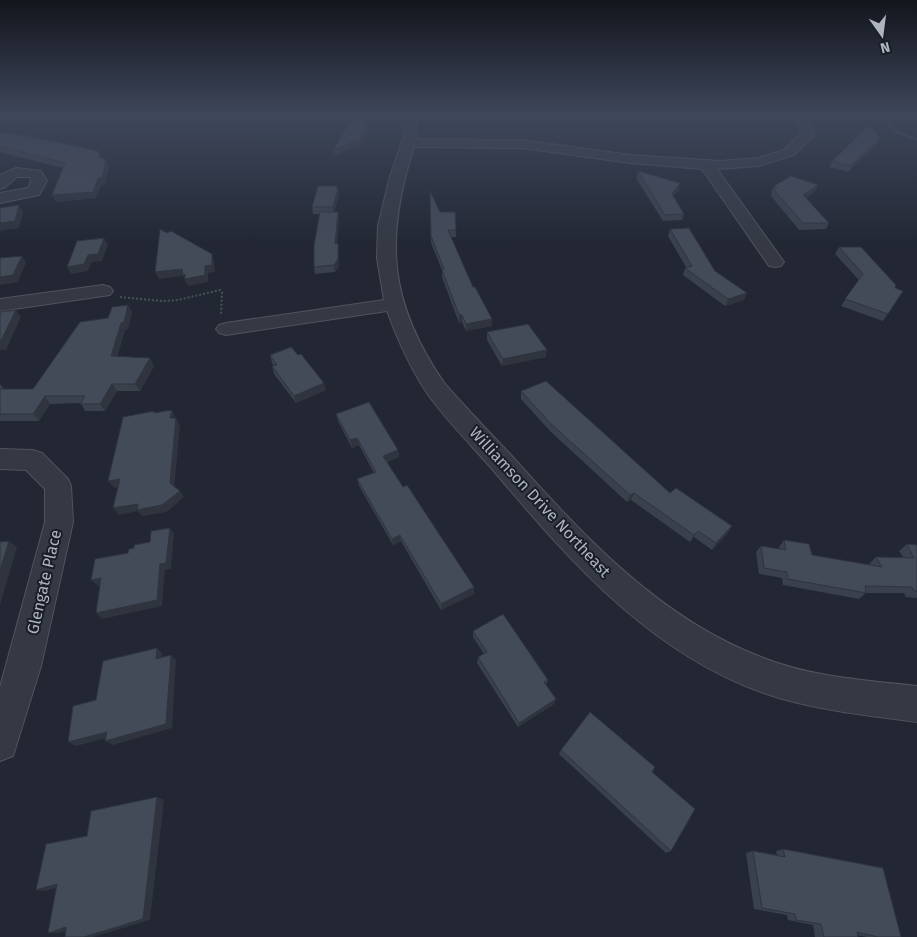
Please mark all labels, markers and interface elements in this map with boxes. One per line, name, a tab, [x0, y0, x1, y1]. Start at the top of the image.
north arrow	[857, 10, 907, 60]
text: N	[878, 38, 892, 57]
street label: Williamson Drive Northeast	[465, 423, 615, 581]
street label: Glengate Place	[23, 528, 65, 636]

